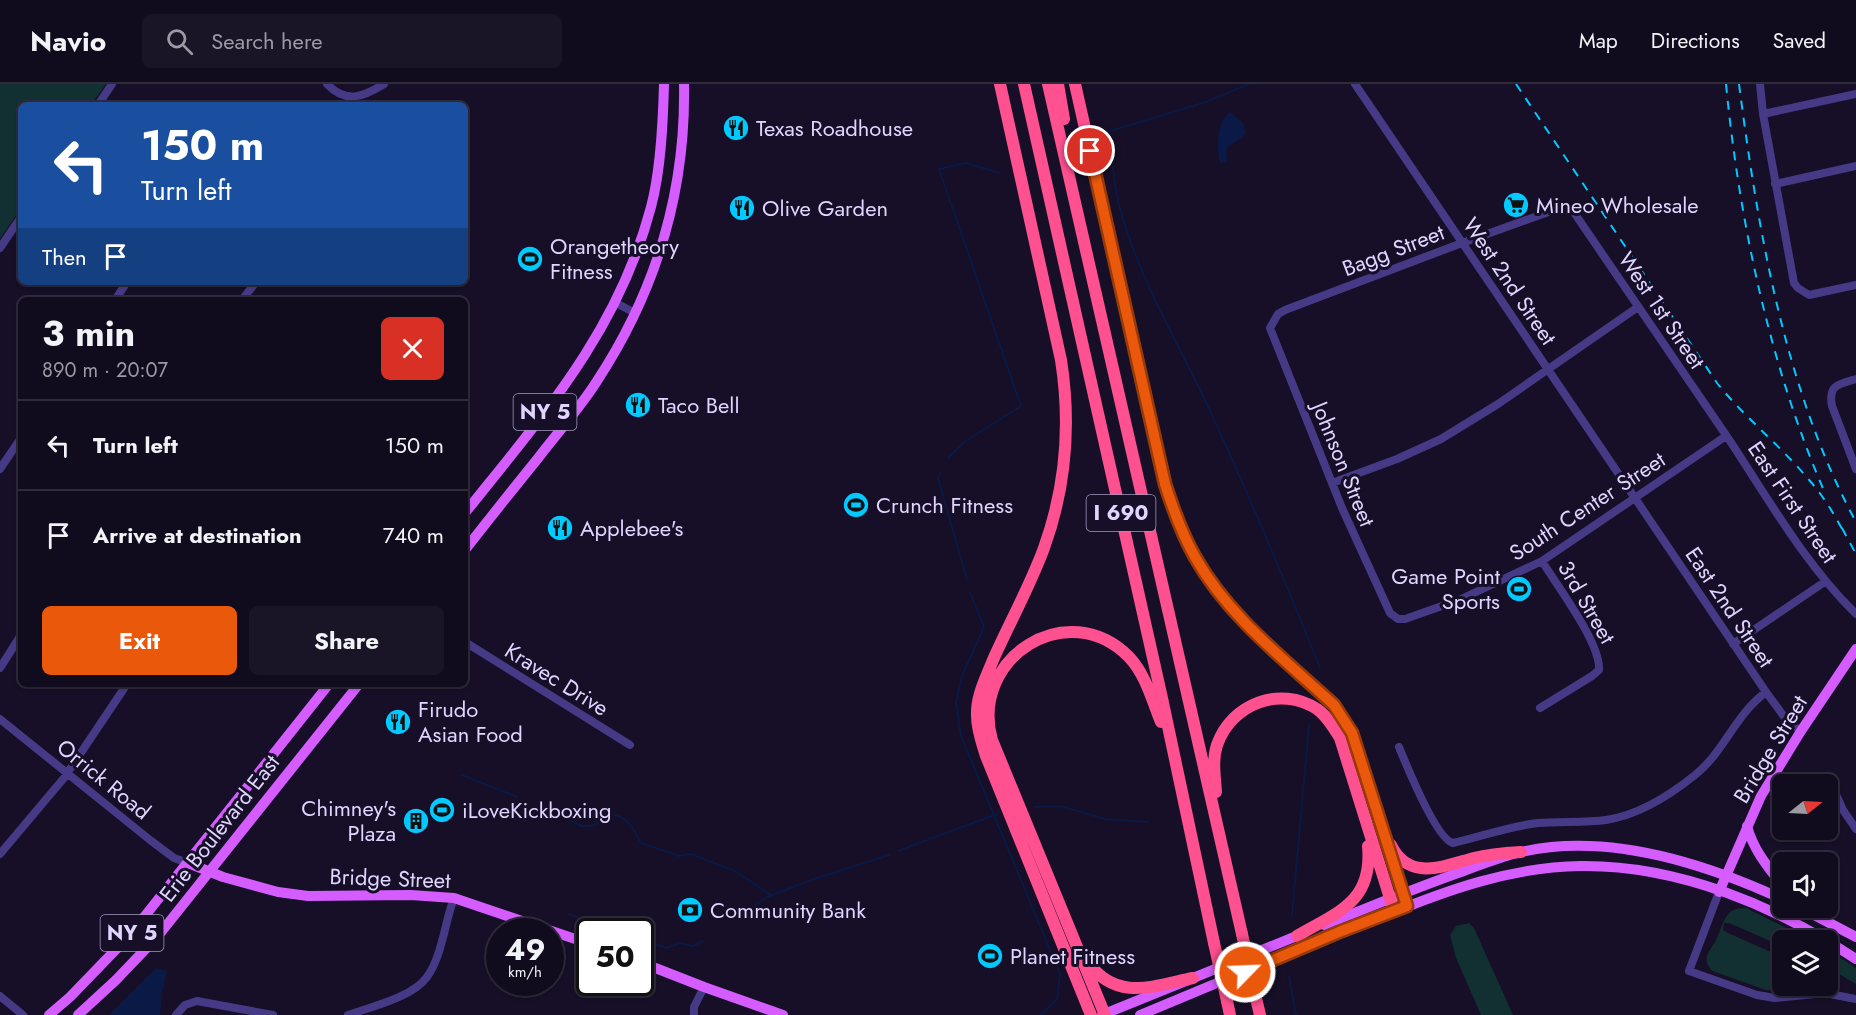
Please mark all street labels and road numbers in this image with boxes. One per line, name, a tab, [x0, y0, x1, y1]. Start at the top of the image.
street label: West 2nd Street	[1455, 211, 1565, 352]
street label: Bagg Street	[1337, 216, 1449, 284]
street label: West 1st Street	[1611, 245, 1713, 376]
road number: NY 5	[514, 394, 576, 430]
street label: Johnson Street	[1303, 394, 1384, 532]
street label: East First Street	[1740, 435, 1846, 570]
street label: South Center Street	[1503, 443, 1672, 569]
road number: I 690	[1086, 495, 1156, 531]
street label: East 2nd Street	[1678, 540, 1783, 674]
street label: 3rd Street	[1550, 555, 1624, 650]
street label: Kravec Drive	[499, 634, 615, 724]
street label: Bridge Street	[1725, 688, 1815, 809]
street label: Orrick Road	[50, 731, 158, 827]
street label: Erie Boulevard East	[151, 747, 287, 908]
street label: Bridge Street	[329, 860, 452, 896]
road number: NY 5	[100, 915, 164, 951]

